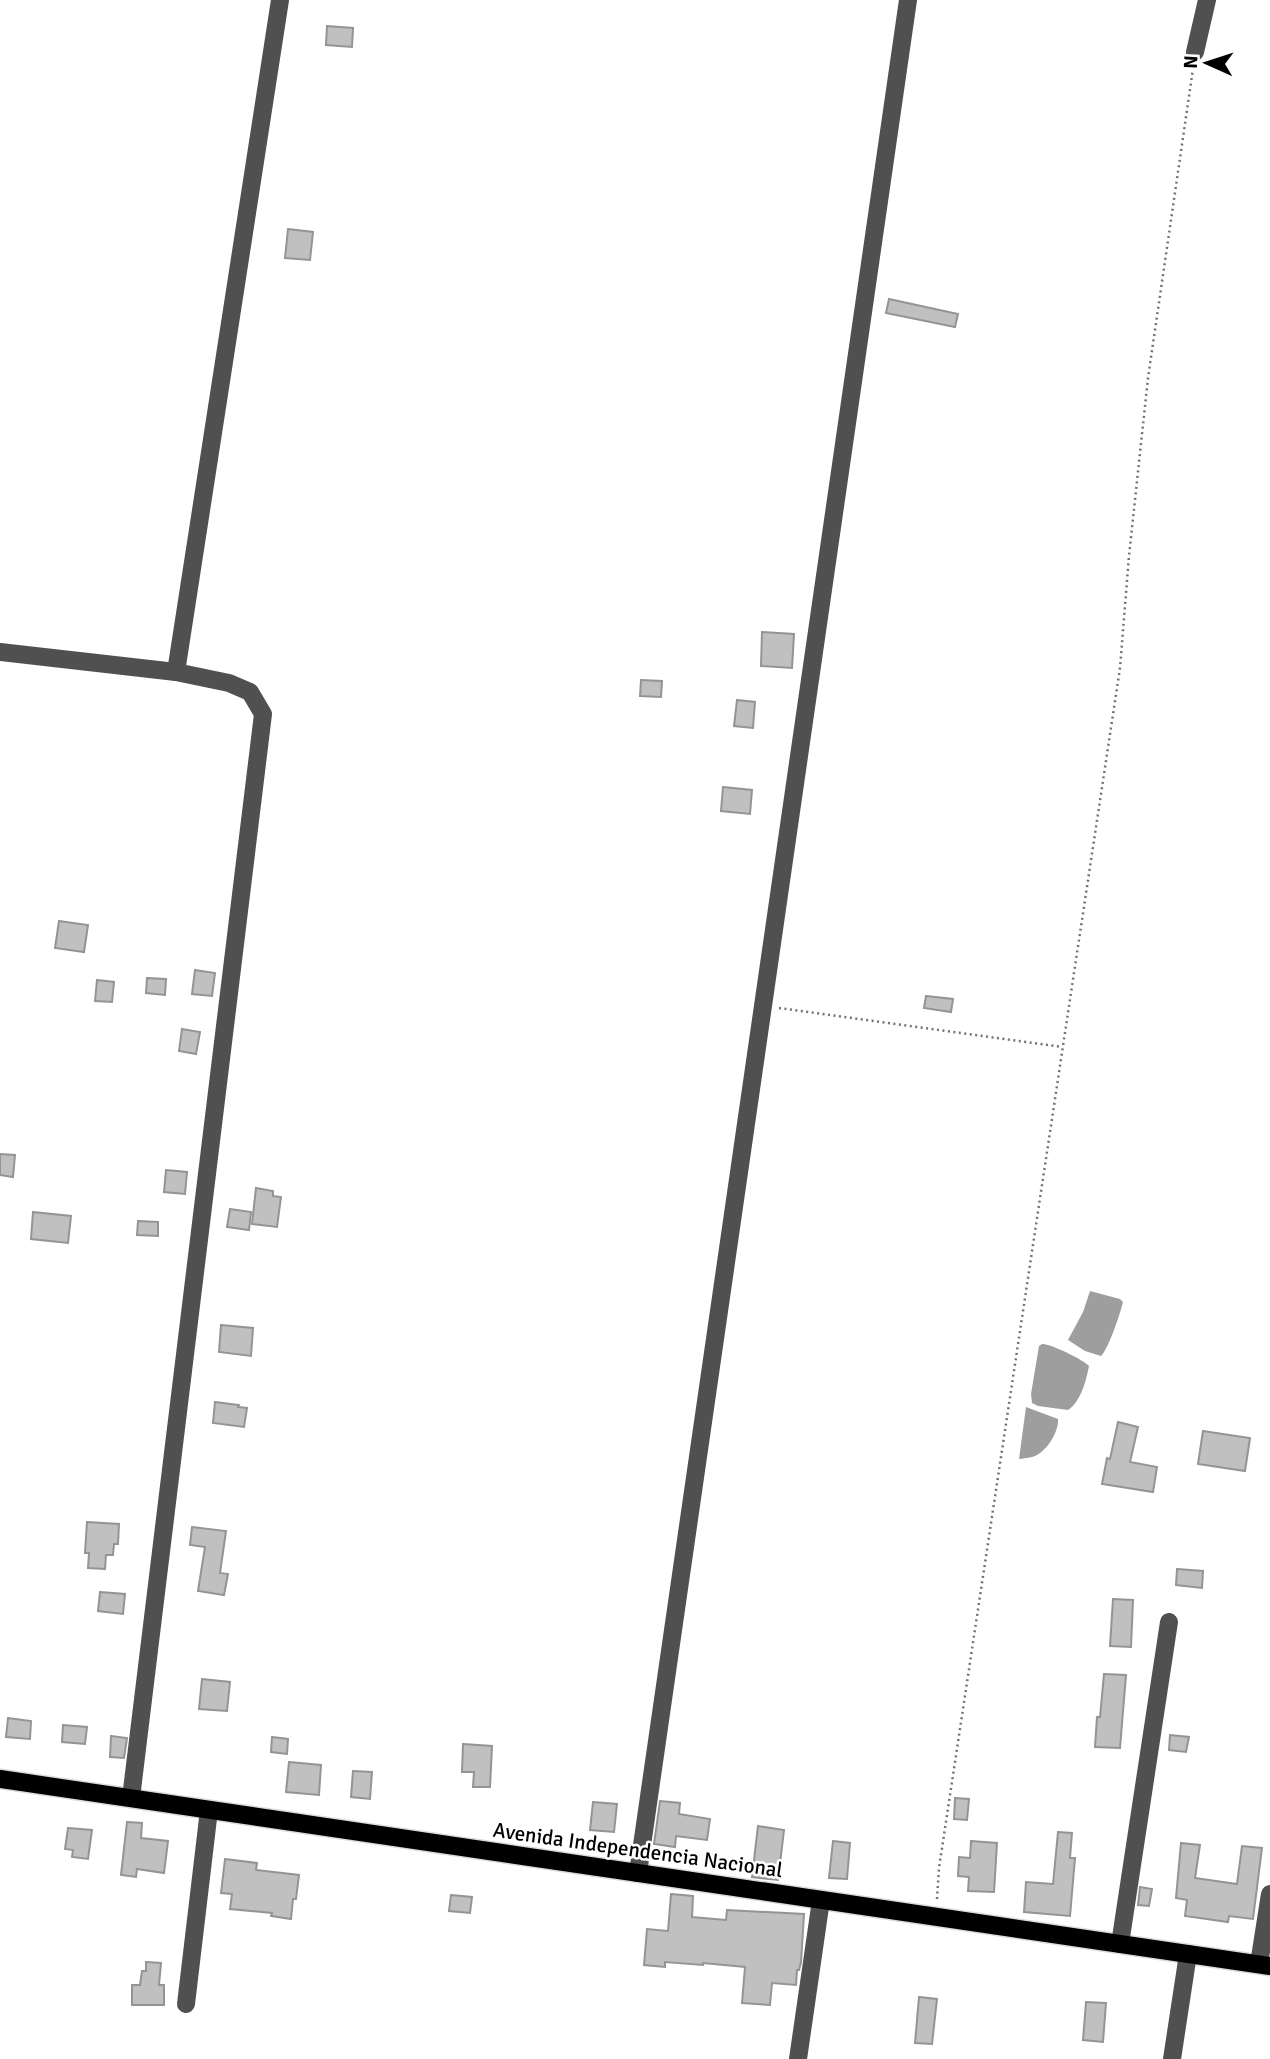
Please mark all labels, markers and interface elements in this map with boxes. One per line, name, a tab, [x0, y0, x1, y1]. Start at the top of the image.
north arrow	[1172, 28, 1242, 98]
text: N	[1179, 55, 1203, 69]
street label: Avenida Independencia Nacional	[492, 1817, 784, 1883]

